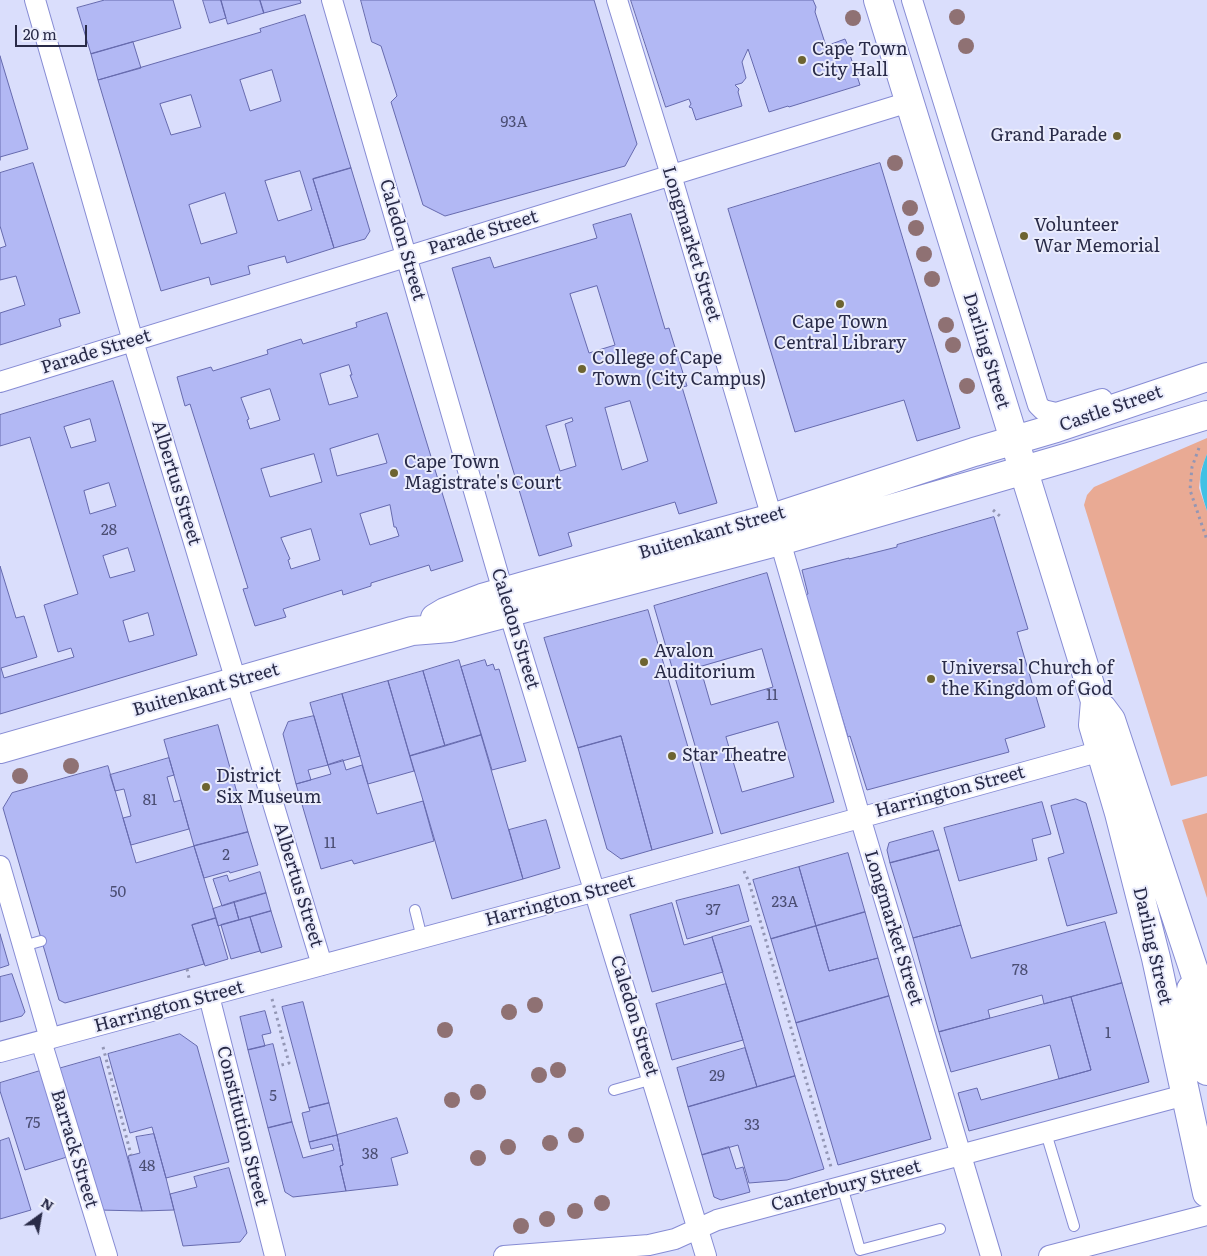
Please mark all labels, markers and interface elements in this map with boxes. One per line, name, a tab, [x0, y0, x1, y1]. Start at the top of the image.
scale bar	[18, 15, 90, 47]
text: 20 m	[23, 22, 57, 45]
place label: Cape Town City Hall	[812, 39, 908, 82]
marker: Cape Town City Hall	[796, 54, 808, 66]
house number: 93A	[501, 114, 527, 132]
place label: Grand Parade	[990, 125, 1107, 147]
marker: Grand Parade	[1111, 130, 1123, 142]
street label: Longmarket Street	[657, 164, 725, 324]
street label: Caledon Street	[374, 177, 430, 303]
street label: Parade Street	[425, 206, 541, 260]
place label: Volunteer War Memorial	[1034, 215, 1160, 258]
marker: Volunteer War Memorial	[1018, 230, 1030, 242]
street label: Darling Street	[958, 290, 1014, 412]
marker: Cape Town Central Library	[834, 298, 846, 310]
place label: Cape Town Central Library	[774, 312, 906, 354]
street label: Parade Street	[38, 325, 154, 379]
place label: College of Cape Town (City Campus)	[592, 348, 766, 390]
marker: College of Cape Town (City Campus)	[576, 363, 588, 375]
street label: Castle Street	[1057, 381, 1165, 437]
street label: Albertus Street	[147, 418, 205, 548]
place label: Cape Town Magistrate's Court	[404, 452, 562, 494]
marker: Cape Town Magistrate's Court	[388, 467, 400, 479]
street label: Buitenkant Street	[636, 502, 788, 564]
house number: 28	[101, 522, 117, 540]
street label: Caledon Street	[486, 566, 544, 692]
place label: Avalon Auditorium	[654, 641, 755, 684]
marker: Avalon Auditorium	[638, 656, 650, 668]
place label: Universal Church of the Kingdom of God	[941, 658, 1113, 701]
street label: Buitenkant Street	[130, 659, 282, 721]
marker: Universal Church of the Kingdom of God	[925, 673, 937, 685]
house number: 11	[766, 687, 778, 705]
place label: Star Theatre	[682, 745, 786, 767]
marker: Star Theatre	[666, 750, 678, 762]
street label: Harrington Street	[873, 762, 1027, 822]
place label: District Six Museum	[216, 766, 321, 809]
marker: District Six Museum	[200, 781, 212, 793]
house number: 81	[143, 792, 157, 810]
street label: Albertus Street	[269, 820, 327, 950]
house number: 11	[324, 835, 336, 853]
house number: 2	[222, 847, 230, 865]
street label: Longmarket Street	[859, 848, 927, 1008]
street label: Harrington Street	[483, 871, 637, 931]
house number: 50	[110, 884, 126, 902]
street label: Darling Street	[1128, 885, 1176, 1007]
house number: 23A	[772, 894, 798, 912]
house number: 37	[705, 902, 721, 920]
street label: Caledon Street	[605, 953, 663, 1079]
house number: 78	[1012, 962, 1028, 980]
street label: Harrington Street	[92, 977, 246, 1037]
house number: 1	[1105, 1025, 1111, 1043]
street label: Constitution Street	[212, 1044, 272, 1208]
house number: 29	[709, 1068, 725, 1086]
street label: Barrack Street	[46, 1087, 102, 1211]
house number: 5	[269, 1088, 277, 1106]
house number: 75	[26, 1115, 40, 1133]
house number: 33	[744, 1117, 760, 1135]
house number: 38	[362, 1146, 378, 1164]
street label: Canterbury Street	[769, 1156, 923, 1216]
house number: 48	[139, 1158, 155, 1176]
north arrow	[15, 1191, 65, 1241]
text: N	[38, 1192, 58, 1215]

